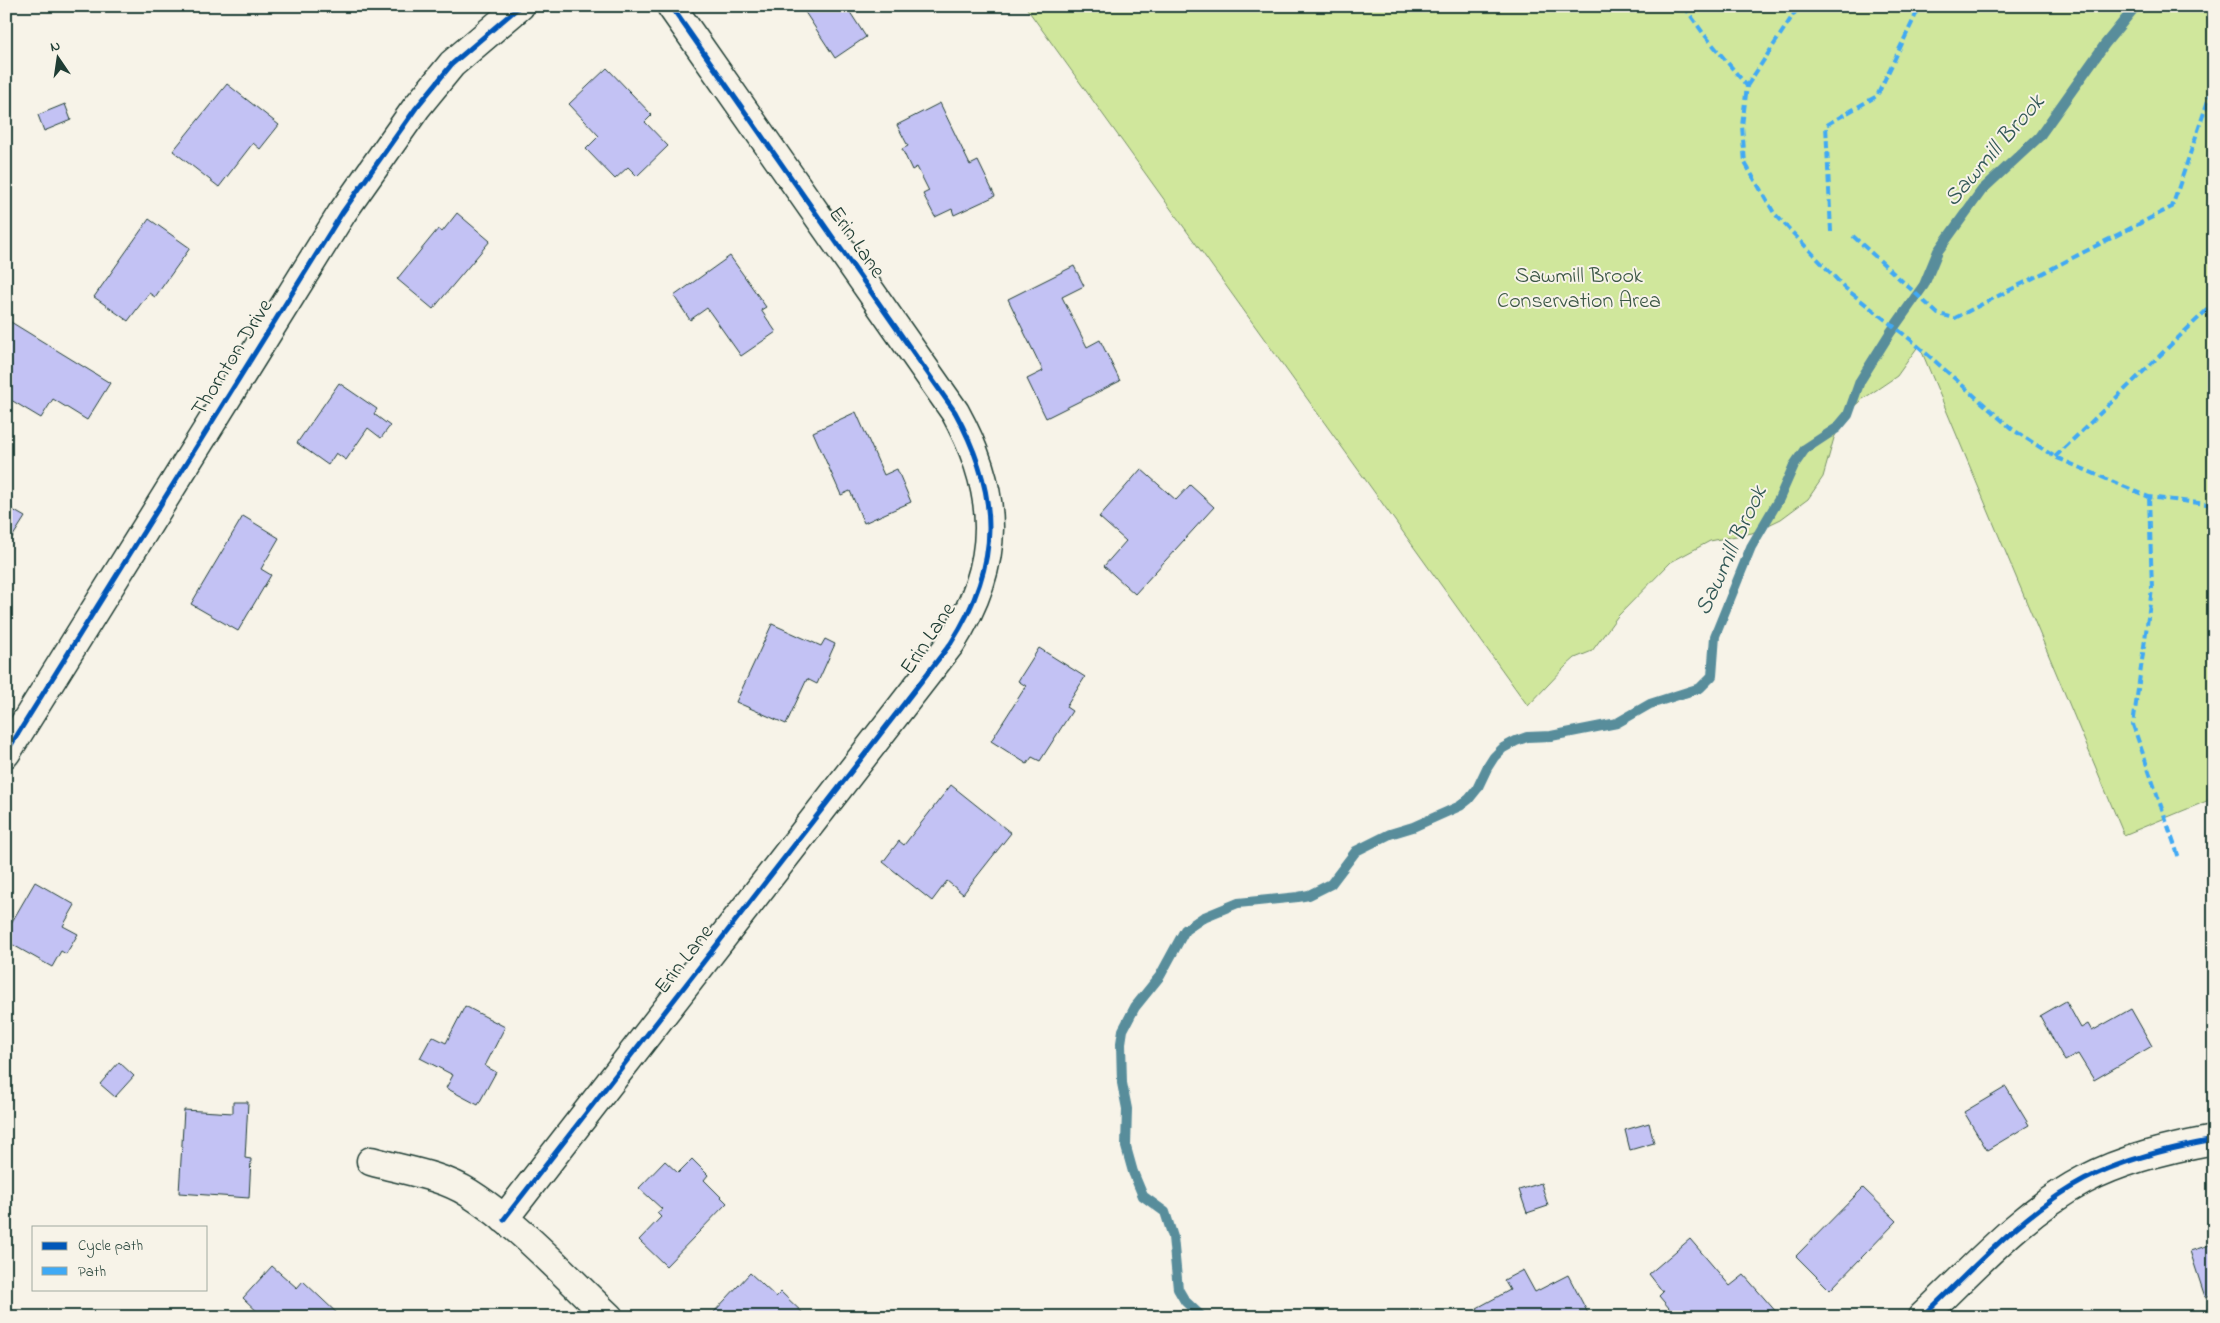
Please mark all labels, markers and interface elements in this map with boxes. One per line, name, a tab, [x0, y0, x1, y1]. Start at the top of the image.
north arrow	[32, 32, 82, 82]
text: N	[48, 36, 62, 58]
water label: Sawmill Brook	[1936, 86, 2055, 215]
street label: Erin Lane	[820, 201, 892, 286]
park label: Sawmill Brook Conservation Area	[1497, 261, 1661, 318]
street label: Thornton Drive	[184, 293, 282, 423]
water label: Sawmill Brook	[1687, 479, 1778, 622]
street label: Erin Lane	[893, 596, 965, 682]
street label: Erin Lane	[647, 918, 723, 1002]
legend	[32, 1226, 208, 1290]
text: Cycle path	[78, 1235, 143, 1258]
text: Path	[78, 1261, 106, 1283]

